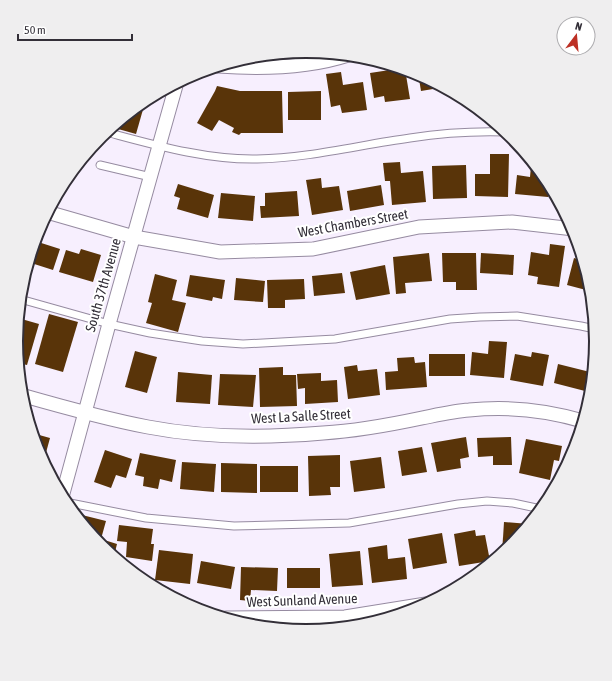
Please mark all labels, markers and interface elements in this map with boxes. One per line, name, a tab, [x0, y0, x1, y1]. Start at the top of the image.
scale bar	[18, 16, 132, 42]
north arrow	[556, 16, 596, 56]
text: N	[574, 20, 584, 33]
text: 50 m	[24, 23, 46, 37]
street label: West Chambers Street	[297, 205, 409, 241]
street label: South 37th Avenue	[82, 236, 124, 334]
street label: West La Salle Street	[251, 405, 351, 427]
street label: West Sunland Avenue	[246, 590, 358, 610]

